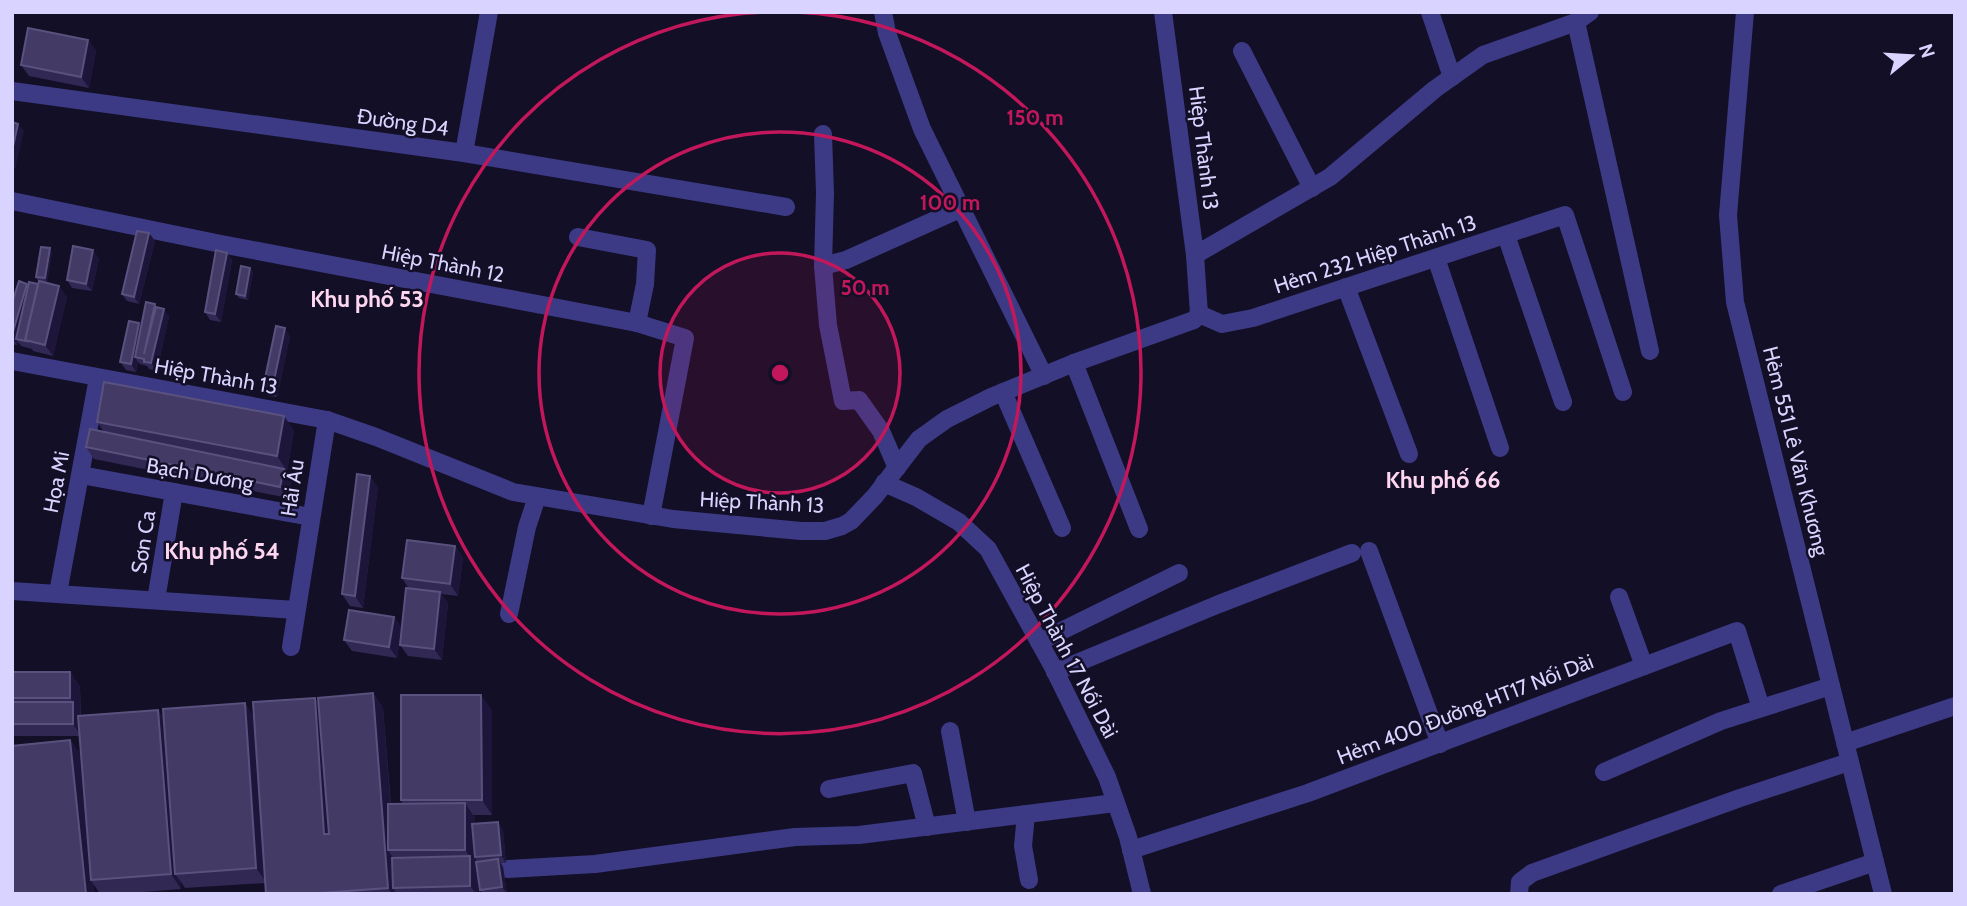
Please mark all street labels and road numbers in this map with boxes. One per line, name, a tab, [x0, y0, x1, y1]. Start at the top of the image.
street label: Hiệp Thành 13	[1184, 85, 1224, 211]
street label: Đường D4	[356, 103, 450, 141]
street label: Hẻm 232 Hiệp Thành 13	[1271, 209, 1479, 299]
street label: Hiệp Thành 12	[380, 239, 506, 287]
street label: Hẻm 551 Lê Văn Khương	[1758, 344, 1834, 559]
street label: Hiệp Thành 13	[152, 353, 280, 399]
street label: Họa Mi	[38, 449, 74, 515]
street label: Bạch Dương	[145, 452, 256, 496]
street label: Hải Âu	[275, 458, 309, 518]
street label: Hiệp Thành 13	[699, 486, 825, 518]
street label: Sơn Ca	[126, 509, 160, 575]
street label: Hiệp Thành 17 Nối Dài	[1011, 560, 1123, 742]
street label: Hẻm 400 Đường HT17 Nối Dài	[1333, 649, 1597, 769]

